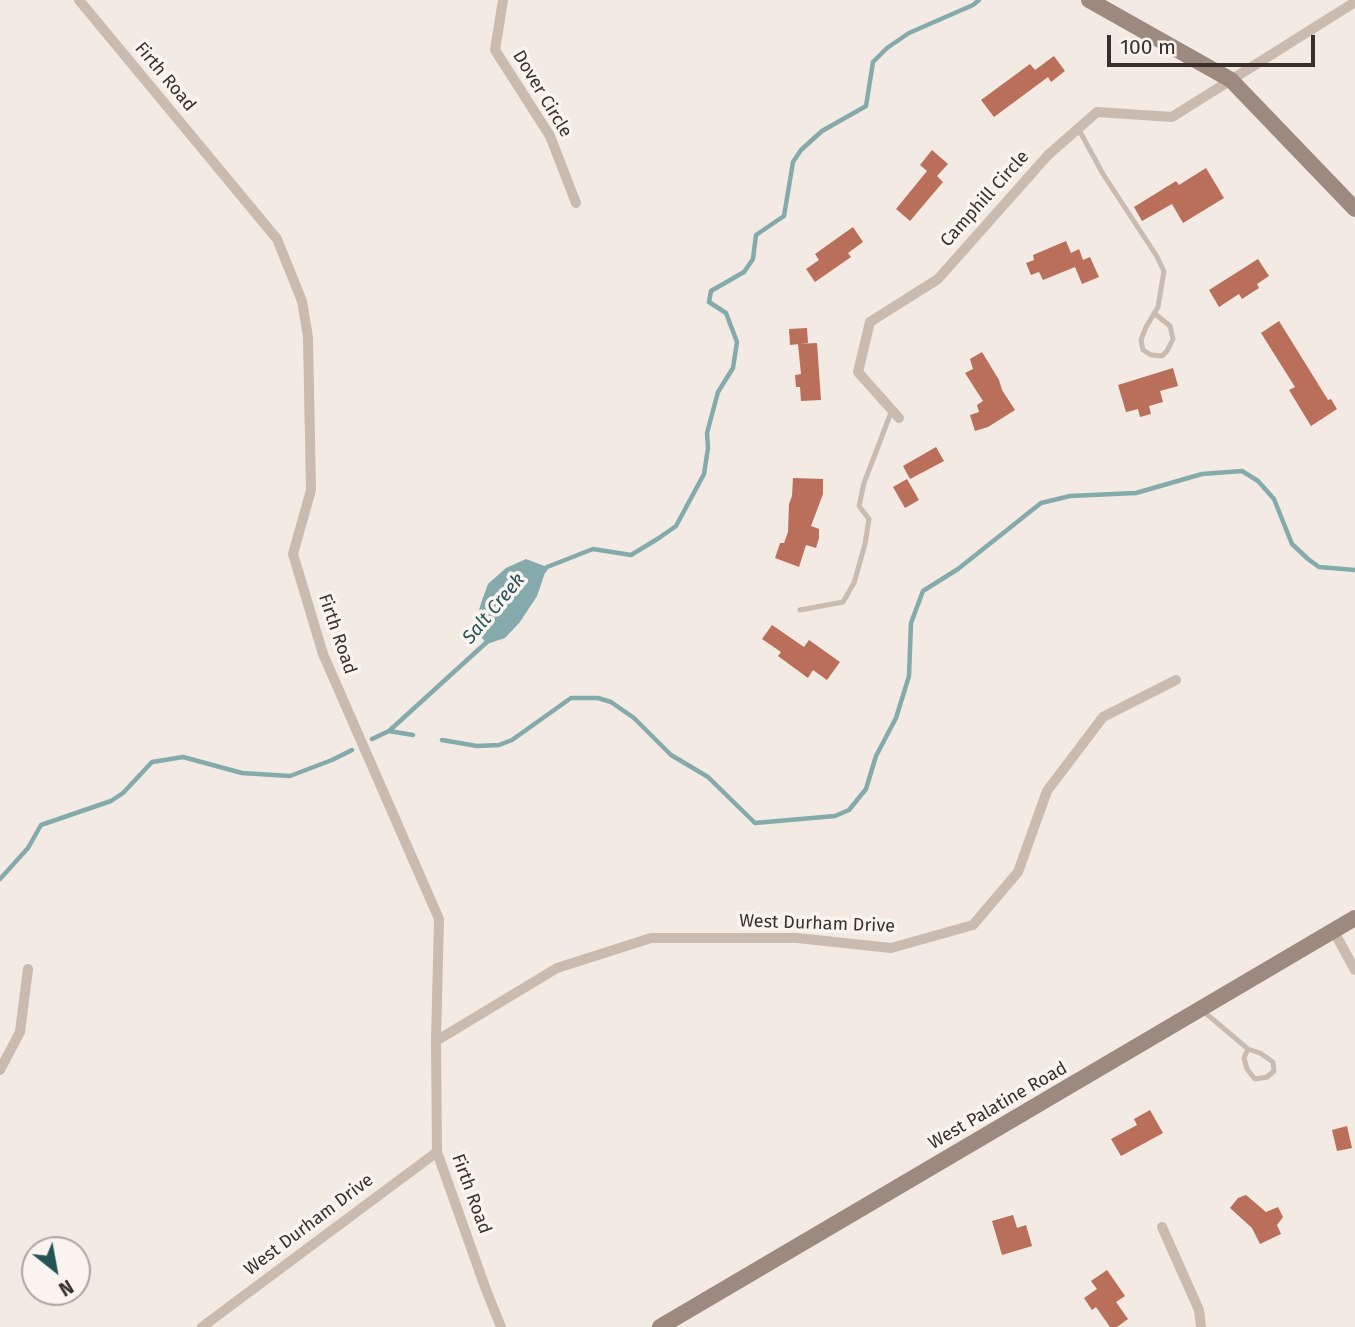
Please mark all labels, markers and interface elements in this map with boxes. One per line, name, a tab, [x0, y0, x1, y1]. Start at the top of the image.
scale bar	[1110, 21, 1318, 65]
text: 100 m	[1120, 34, 1176, 60]
street label: Firth Road	[130, 38, 200, 116]
street label: Dover Circle	[508, 47, 576, 141]
street label: Camphill Circle	[936, 146, 1034, 252]
water label: Salt Creek	[458, 569, 530, 649]
street label: Firth Road	[313, 591, 361, 677]
street label: West Durham Drive	[739, 910, 895, 938]
street label: West Palatine Road	[925, 1058, 1071, 1154]
street label: Firth Road	[447, 1151, 495, 1237]
street label: West Durham Drive	[240, 1169, 378, 1281]
north arrow	[21, 1236, 91, 1306]
text: N	[55, 1275, 77, 1301]

